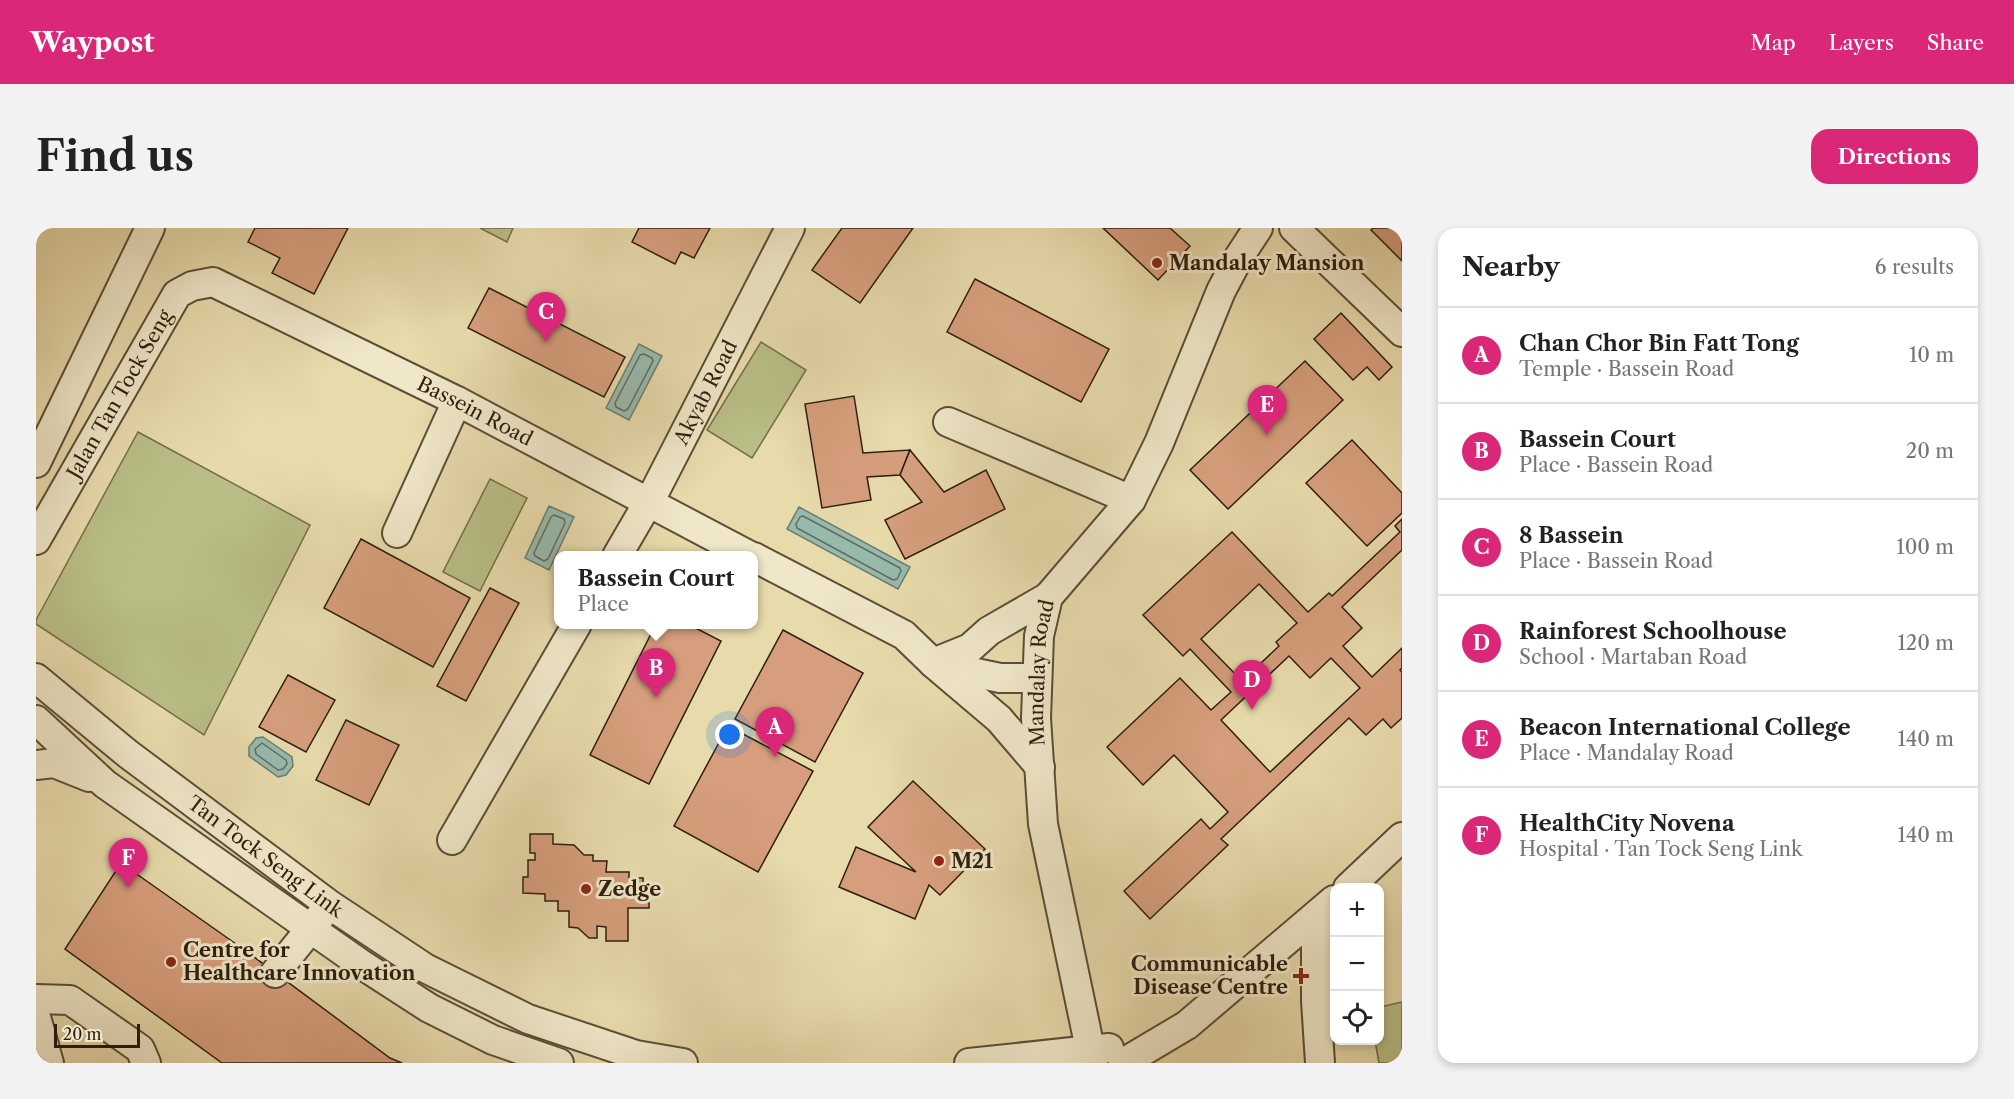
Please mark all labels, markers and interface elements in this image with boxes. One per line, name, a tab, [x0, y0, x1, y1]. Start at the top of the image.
text: Waypost	[30, 25, 154, 59]
text: Map	[1751, 30, 1796, 55]
text: Layers	[1829, 30, 1894, 55]
text: Share	[1927, 30, 1984, 55]
button: Directions	[1811, 129, 1978, 184]
text: Find us	[36, 130, 194, 182]
place label: Mandalay Mansion	[1169, 251, 1365, 275]
text: Nearby	[1462, 251, 1560, 283]
text: 6 results	[1875, 255, 1954, 279]
marker: Mandalay Mansion	[1150, 256, 1164, 270]
pin: C	[526, 292, 566, 342]
street label: Jalan Tan Tock Seng	[60, 305, 178, 486]
text: Chan Chor Bin Fatt Tong	[1519, 330, 1799, 357]
street label: Akyab Road	[668, 336, 742, 450]
text: A	[1474, 343, 1489, 367]
text: 10 m	[1909, 343, 1954, 367]
text: Temple · Bassein Road	[1519, 357, 1734, 381]
street label: Bassein Road	[413, 371, 537, 451]
pin: E	[1248, 386, 1286, 435]
text: Bassein Court	[1519, 426, 1676, 453]
text: B	[1474, 439, 1489, 463]
text: 20 m	[1906, 439, 1954, 463]
text: Place · Bassein Road	[1519, 453, 1713, 477]
text: 8 Bassein	[1519, 522, 1624, 549]
text: C	[1473, 535, 1490, 559]
text: 100 m	[1896, 535, 1954, 559]
text: Place · Bassein Road	[1519, 549, 1713, 573]
popup	[554, 551, 758, 629]
text: Bassein Court	[578, 565, 734, 592]
text: Place	[578, 592, 629, 616]
street label: Mandalay Road	[1024, 597, 1059, 747]
text: Rainforest Schoolhouse	[1519, 618, 1787, 645]
text: D	[1473, 631, 1490, 655]
text: 120 m	[1897, 631, 1954, 655]
text: School · Martaban Road	[1519, 645, 1747, 669]
pin: B	[636, 648, 676, 698]
pin: D	[1232, 660, 1272, 710]
pin: A	[756, 708, 794, 757]
text: Beacon International College	[1519, 714, 1851, 741]
your location	[715, 720, 744, 749]
text: E	[1474, 727, 1489, 751]
text: 140 m	[1897, 727, 1954, 751]
text: Place · Mandalay Road	[1519, 741, 1734, 765]
street label: Tan Tock Seng Link	[183, 791, 349, 923]
text: HealthCity Novena	[1519, 810, 1735, 837]
text: F	[1475, 823, 1488, 847]
text: 140 m	[1897, 823, 1954, 847]
text: Hospital · Tan Tock Seng Link	[1519, 837, 1802, 861]
pin: F	[108, 838, 148, 888]
place label: M21	[951, 849, 993, 873]
marker: M21	[932, 854, 946, 868]
place label: Zedge	[598, 877, 661, 901]
marker: Zedge	[579, 882, 593, 896]
map controls	[1330, 883, 1384, 1045]
button: +	[1330, 883, 1384, 937]
button: −	[1330, 937, 1384, 991]
place label: Centre for Healthcare Innovation	[183, 938, 416, 985]
place label: Communicable Disease Centre	[1131, 952, 1288, 999]
marker: Centre for Healthcare Innovation	[164, 955, 178, 969]
marker: Communicable Disease Centre	[1292, 967, 1310, 985]
button: locate	[1330, 991, 1384, 1045]
scale bar	[54, 1021, 140, 1048]
text: 20 m	[63, 1024, 102, 1044]

